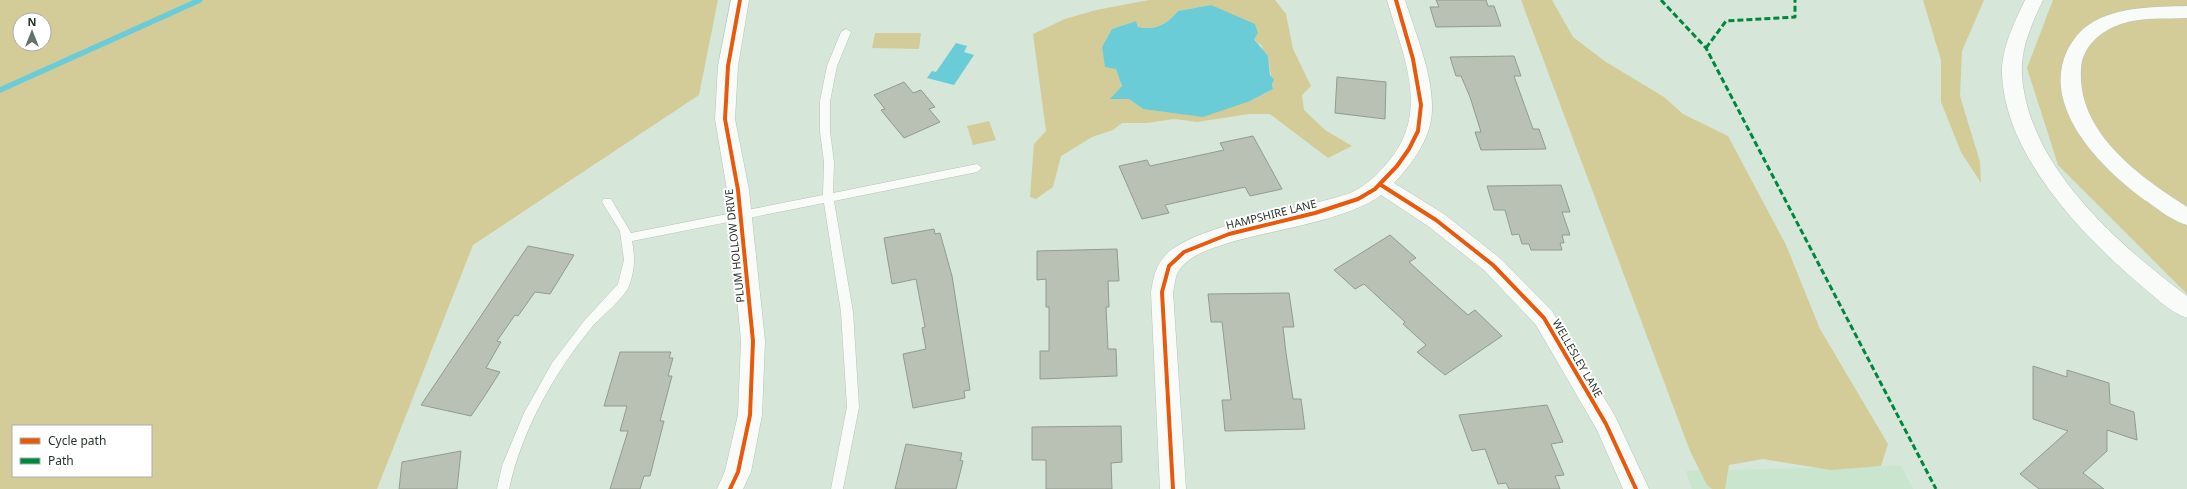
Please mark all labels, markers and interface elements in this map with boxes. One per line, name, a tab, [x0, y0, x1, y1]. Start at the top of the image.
north arrow	[12, 12, 52, 52]
text: N	[28, 14, 36, 29]
street label: PLUM HOLLOW DRIVE	[721, 188, 747, 304]
street label: HAMPSHIRE LANE	[1224, 195, 1318, 233]
street label: WELLESLEY LANE	[1549, 316, 1607, 400]
legend	[12, 425, 152, 477]
text: Cycle path	[48, 432, 106, 449]
text: Path	[48, 452, 74, 469]

